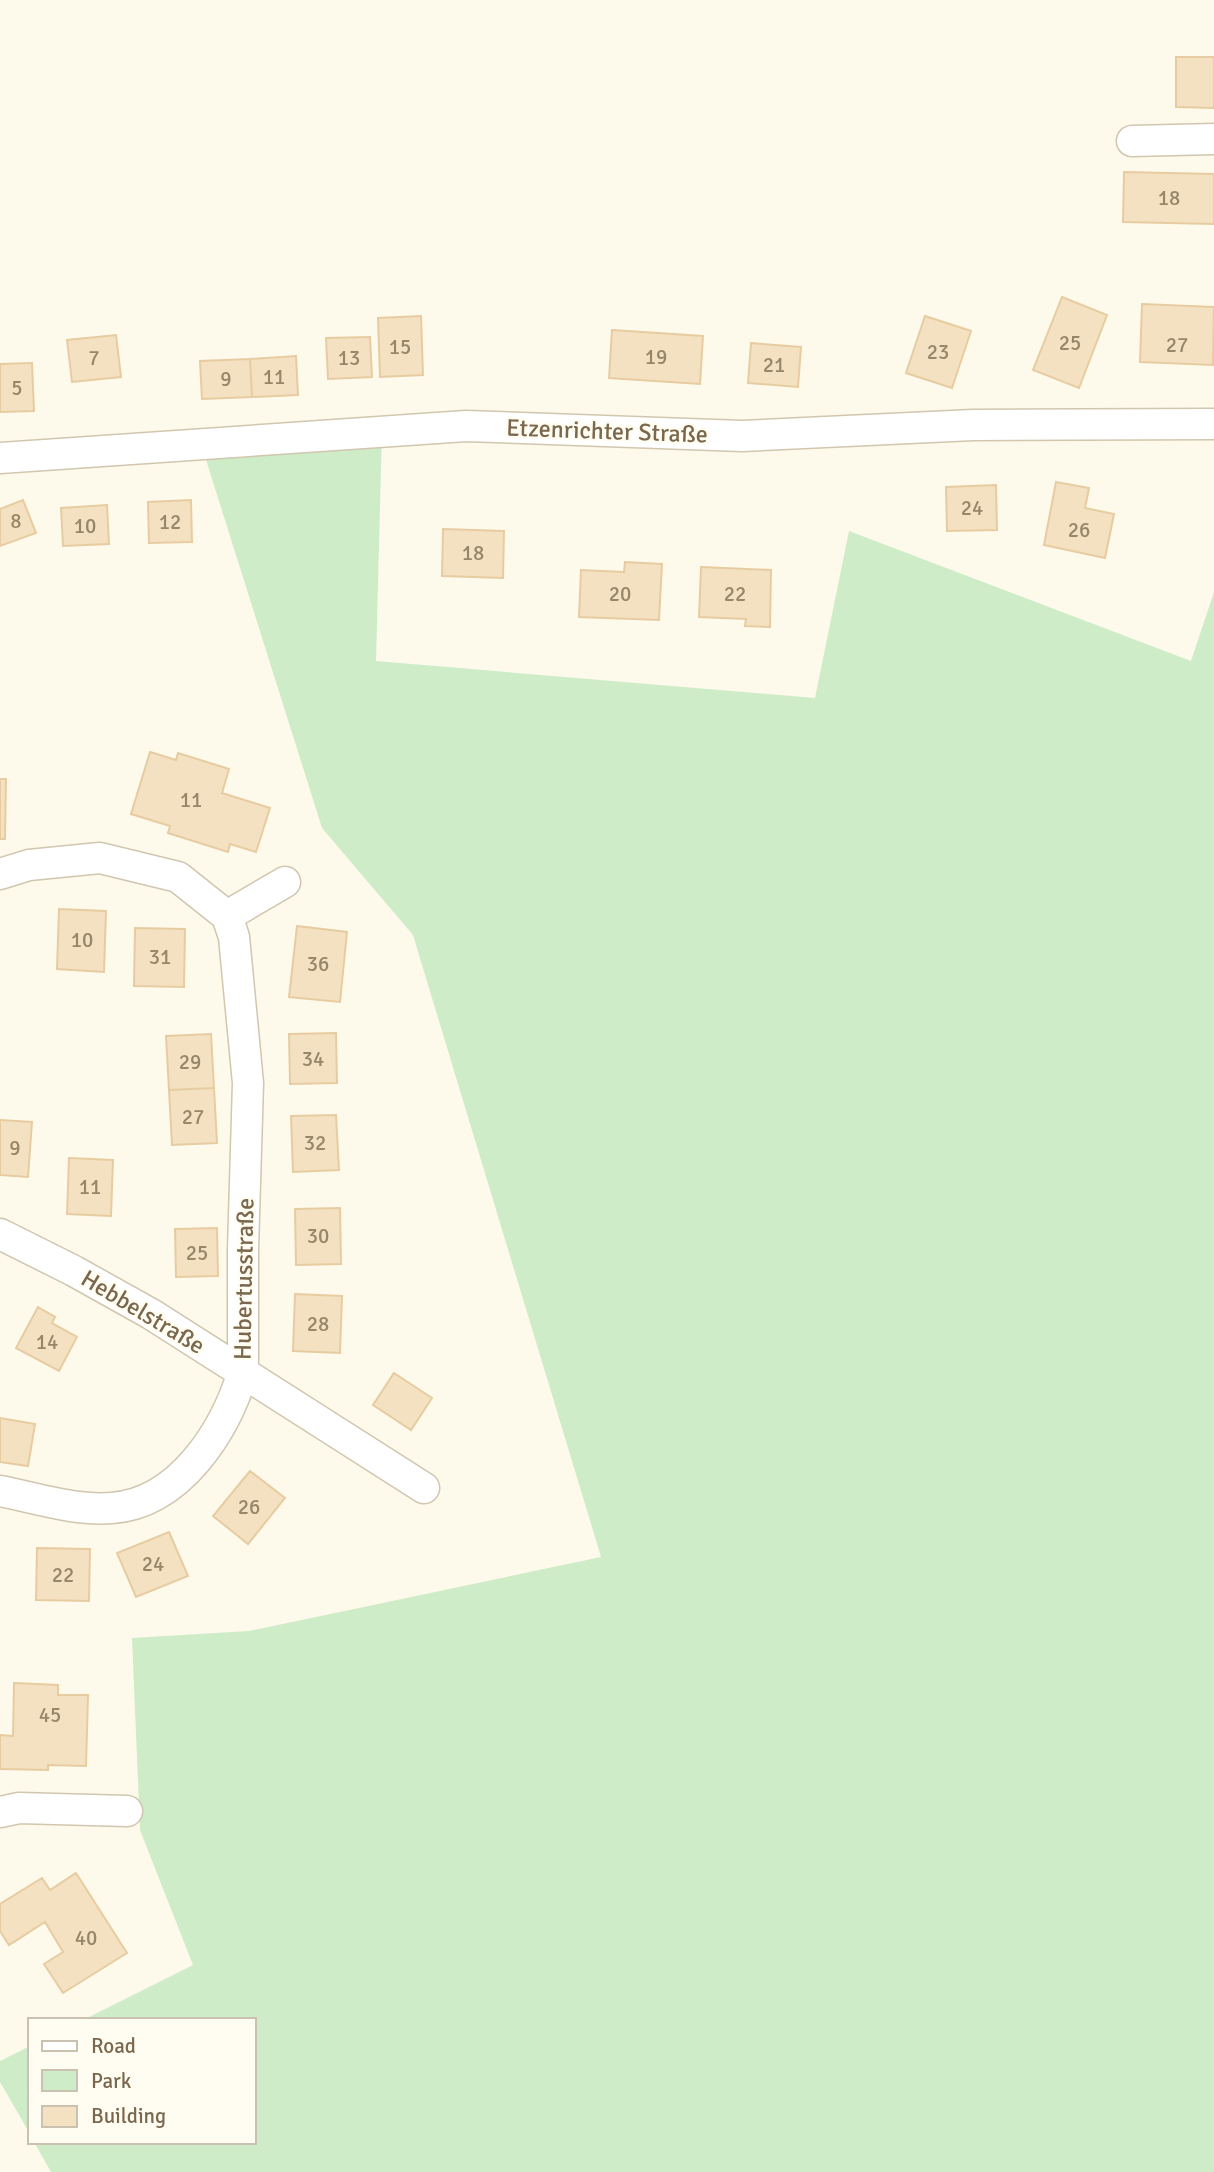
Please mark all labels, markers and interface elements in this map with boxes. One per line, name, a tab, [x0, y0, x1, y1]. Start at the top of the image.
house number: 18	[1158, 185, 1180, 211]
house number: 25	[1059, 330, 1081, 356]
house number: 27	[1166, 332, 1188, 358]
house number: 15	[389, 334, 411, 360]
house number: 23	[927, 339, 949, 365]
house number: 19	[645, 344, 667, 370]
house number: 7	[88, 345, 100, 371]
house number: 13	[338, 345, 360, 371]
house number: 21	[763, 352, 785, 378]
house number: 11	[263, 364, 285, 390]
house number: 9	[220, 366, 232, 392]
house number: 5	[11, 375, 23, 401]
street label: Etzenrichter Straße	[506, 412, 708, 450]
house number: 24	[961, 495, 983, 521]
house number: 8	[10, 508, 22, 534]
house number: 12	[159, 509, 181, 535]
house number: 10	[74, 513, 96, 539]
house number: 26	[1068, 517, 1090, 543]
house number: 18	[462, 540, 484, 566]
house number: 20	[609, 581, 631, 607]
house number: 22	[724, 581, 746, 607]
house number: 11	[180, 787, 202, 813]
house number: 10	[71, 927, 93, 953]
house number: 31	[149, 944, 171, 970]
house number: 36	[307, 951, 329, 977]
house number: 34	[302, 1046, 324, 1072]
house number: 29	[179, 1049, 201, 1075]
house number: 27	[182, 1104, 204, 1130]
house number: 32	[304, 1130, 326, 1156]
house number: 9	[9, 1135, 21, 1161]
house number: 11	[79, 1174, 101, 1200]
street label: Hubertusstraße	[228, 1198, 260, 1360]
house number: 30	[307, 1223, 329, 1249]
house number: 25	[186, 1240, 208, 1266]
street label: Hebbelstraße	[76, 1263, 210, 1361]
house number: 28	[307, 1311, 329, 1337]
house number: 14	[36, 1329, 58, 1355]
house number: 26	[238, 1494, 260, 1520]
house number: 24	[142, 1551, 164, 1577]
house number: 22	[52, 1562, 74, 1588]
house number: 45	[39, 1702, 61, 1728]
house number: 40	[75, 1925, 97, 1951]
legend	[28, 2018, 256, 2144]
text: Road	[91, 2033, 136, 2059]
text: Park	[91, 2068, 132, 2094]
text: Building	[91, 2103, 166, 2129]

